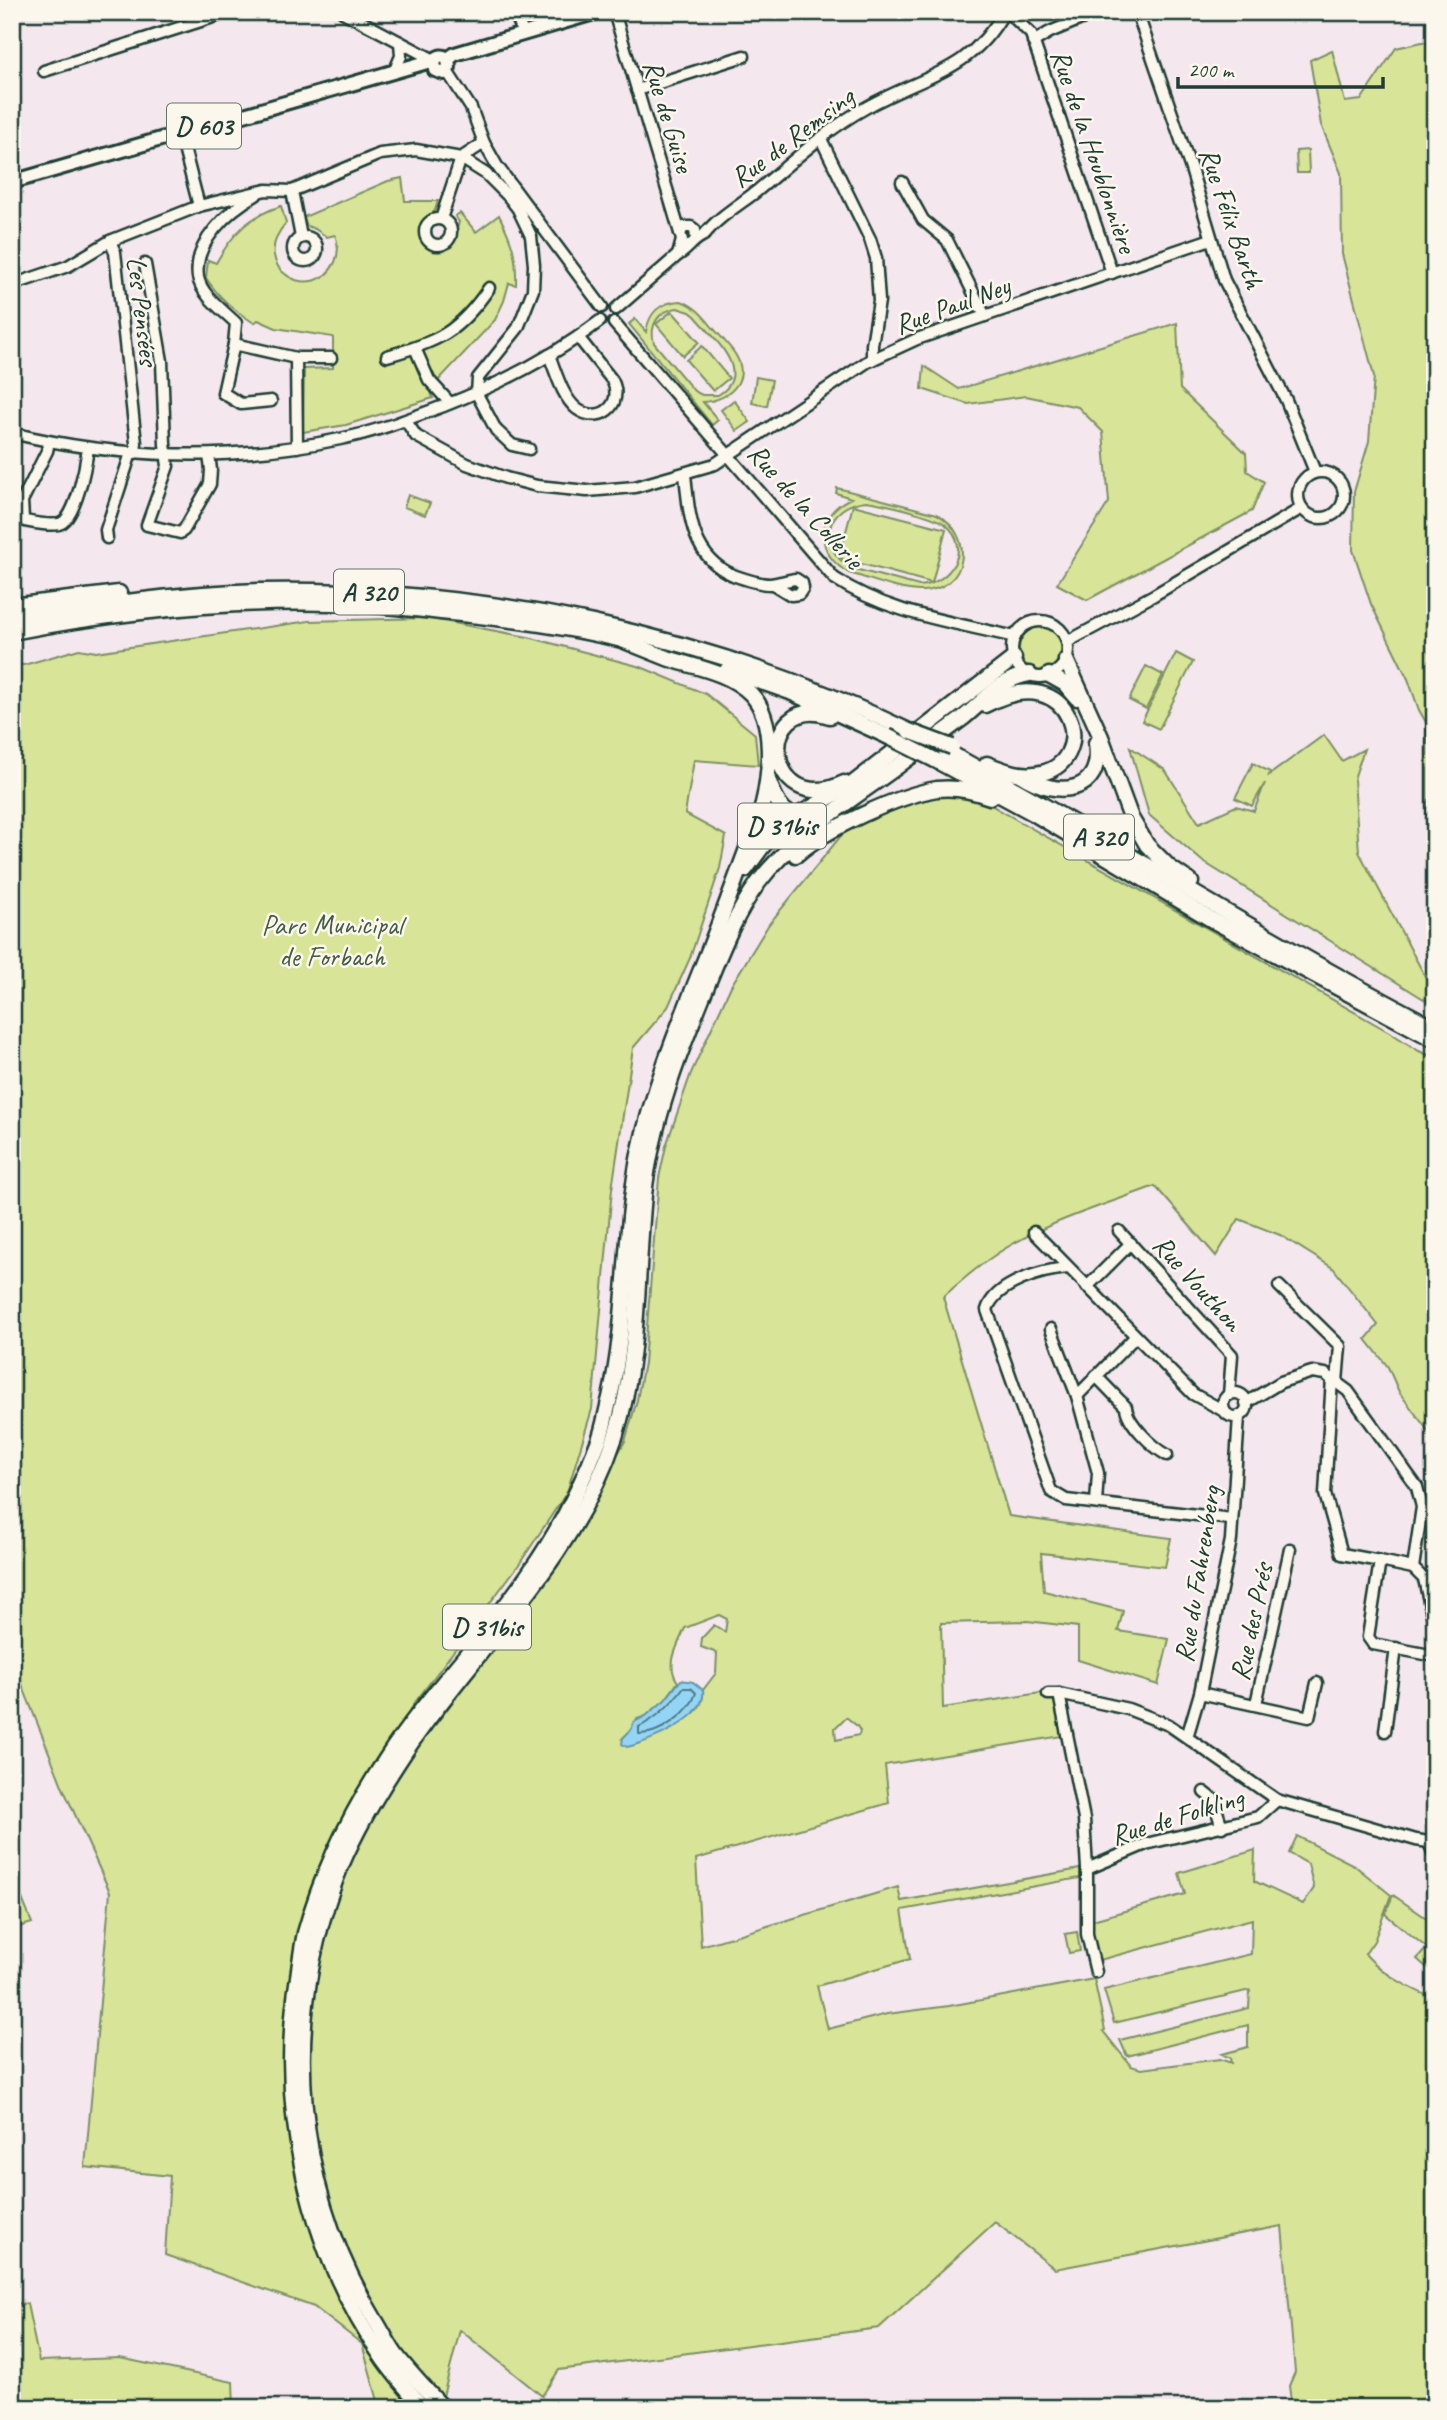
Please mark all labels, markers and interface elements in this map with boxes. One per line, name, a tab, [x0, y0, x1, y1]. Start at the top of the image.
street label: Rue de la Houblonnière	[1043, 45, 1146, 259]
scale bar	[1178, 46, 1382, 90]
street label: Rue de Guise	[635, 56, 703, 178]
text: 200 m	[1188, 57, 1235, 83]
street label: Rue de Remsing	[723, 78, 862, 195]
road number: D 603	[167, 104, 241, 148]
street label: Rue Félix Barth	[1192, 143, 1273, 294]
street label: Les Pensées	[119, 255, 167, 370]
street label: Rue Paul Ney	[889, 267, 1017, 342]
street label: Rue de la Collerie	[740, 436, 873, 578]
road number: A 320	[334, 570, 404, 614]
road number: D 31bis	[738, 804, 826, 848]
road number: A 320	[1064, 814, 1134, 860]
park label: Parc Municipal de Forbach	[262, 907, 408, 974]
street label: Rue Vouthon	[1146, 1227, 1251, 1340]
street label: Rue du Fahrenberg	[1166, 1482, 1228, 1665]
street label: Rue des Prés	[1222, 1558, 1281, 1684]
road number: D 31bis	[443, 1604, 531, 1650]
street label: Rue de Folkling	[1106, 1779, 1249, 1853]

